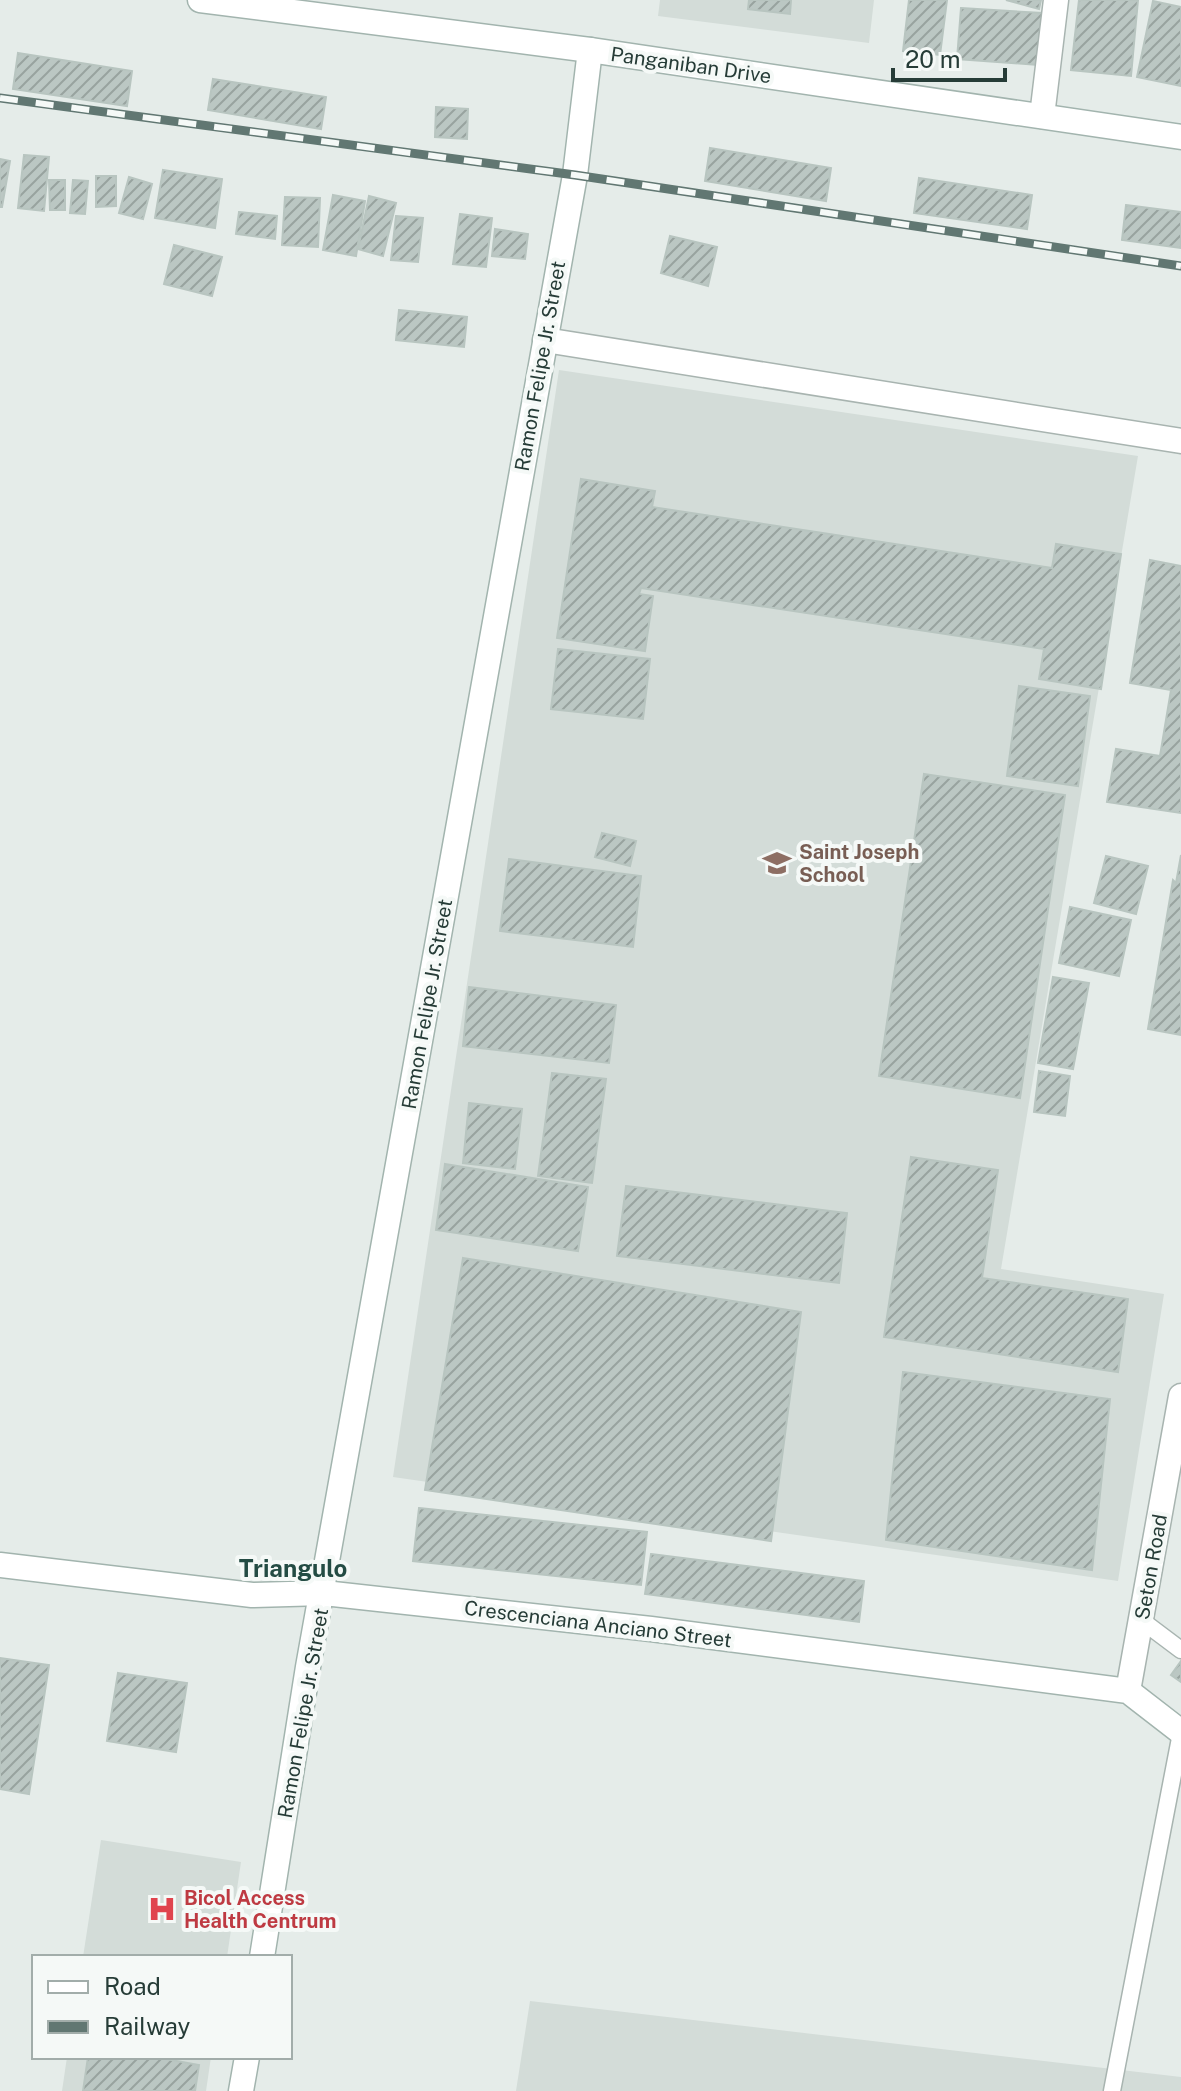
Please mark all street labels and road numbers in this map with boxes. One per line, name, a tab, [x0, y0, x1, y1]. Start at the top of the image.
street label: Panganiban Drive	[609, 42, 773, 88]
street label: Ramon Felipe Jr. Street	[510, 259, 570, 473]
street label: Ramon Felipe Jr. Street	[397, 897, 457, 1111]
street label: Seton Road	[1130, 1512, 1172, 1622]
street label: Crescenciana Anciano Street	[463, 1596, 733, 1652]
street label: Ramon Felipe Jr. Street	[273, 1606, 333, 1820]

